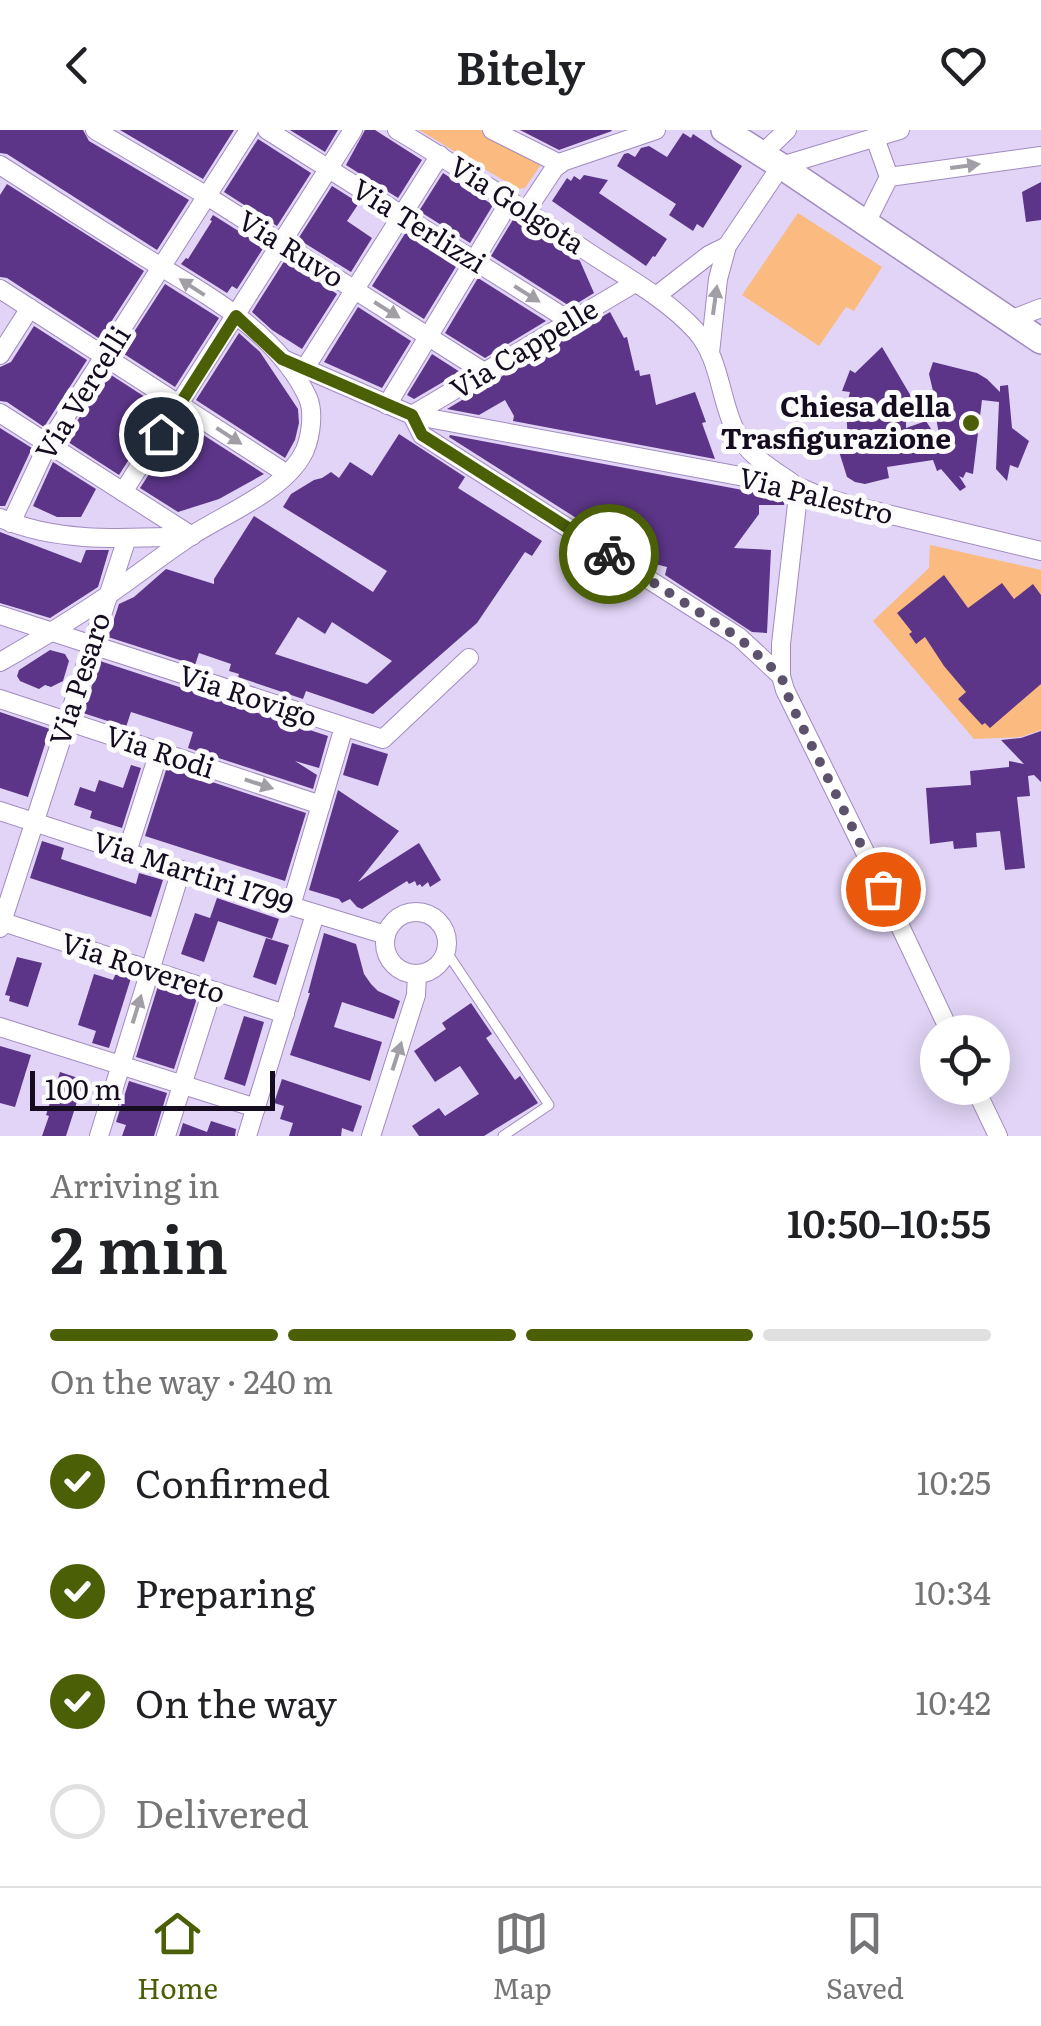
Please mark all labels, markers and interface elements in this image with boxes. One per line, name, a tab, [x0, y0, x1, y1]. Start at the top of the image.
text: Bitely	[456, 32, 585, 99]
icon: back	[50, 38, 105, 93]
icon: heart	[936, 38, 991, 93]
street label: Via Golgota	[442, 144, 594, 263]
one-way arrow	[950, 158, 982, 174]
street label: Via Terlizzi	[345, 166, 495, 282]
street label: Via Ruvo	[231, 198, 353, 297]
one-way arrow	[178, 279, 205, 297]
one-way arrow	[708, 283, 723, 315]
one-way arrow	[513, 285, 541, 302]
street label: Via Cappelle	[441, 287, 605, 408]
one-way arrow	[373, 300, 400, 319]
street label: Via Vercelli	[23, 317, 139, 467]
place label: Chiesa della Trasfigurazione	[721, 384, 952, 458]
pin	[119, 392, 204, 477]
icon: home	[134, 407, 189, 462]
marker: Chiesa della Trasfigurazione	[960, 412, 982, 434]
one-way arrow	[215, 427, 243, 445]
street label: Via Palestro	[735, 455, 898, 534]
courier	[559, 504, 659, 604]
icon: bike	[582, 527, 637, 582]
street label: Via Pesaro	[37, 606, 119, 751]
street label: Via Rovigo	[174, 652, 323, 736]
street label: Via Rodi	[101, 713, 221, 787]
one-way arrow	[244, 778, 274, 793]
street label: Via Martiri 1799	[88, 819, 299, 923]
pin	[841, 847, 926, 932]
icon: bag	[856, 862, 911, 917]
street label: Via Rovereto	[56, 920, 231, 1012]
one-way arrow	[130, 993, 145, 1024]
map controls	[920, 1015, 1010, 1105]
button: locate	[920, 1015, 1010, 1105]
one-way arrow	[390, 1040, 405, 1070]
scale bar	[30, 1066, 275, 1110]
text: 100 m	[45, 1067, 122, 1109]
text: Arriving in	[50, 1160, 220, 1208]
text: 10:50–10:55	[787, 1193, 991, 1250]
text: 2 min	[50, 1197, 228, 1294]
text: On the way · 240 m	[50, 1356, 333, 1404]
text: Confirmed	[135, 1453, 330, 1510]
icon: check	[50, 1454, 105, 1509]
text: 10:25	[917, 1457, 991, 1505]
text: Preparing	[135, 1563, 315, 1620]
icon: check	[50, 1564, 105, 1619]
text: 10:34	[914, 1567, 991, 1615]
text: On the way	[135, 1673, 337, 1730]
icon: check	[50, 1674, 105, 1729]
text: 10:42	[916, 1677, 991, 1725]
text: Delivered	[135, 1783, 309, 1840]
tab: Home	[137, 1906, 218, 2008]
tab: Map	[492, 1906, 552, 2008]
tab: Saved	[826, 1906, 904, 2008]

